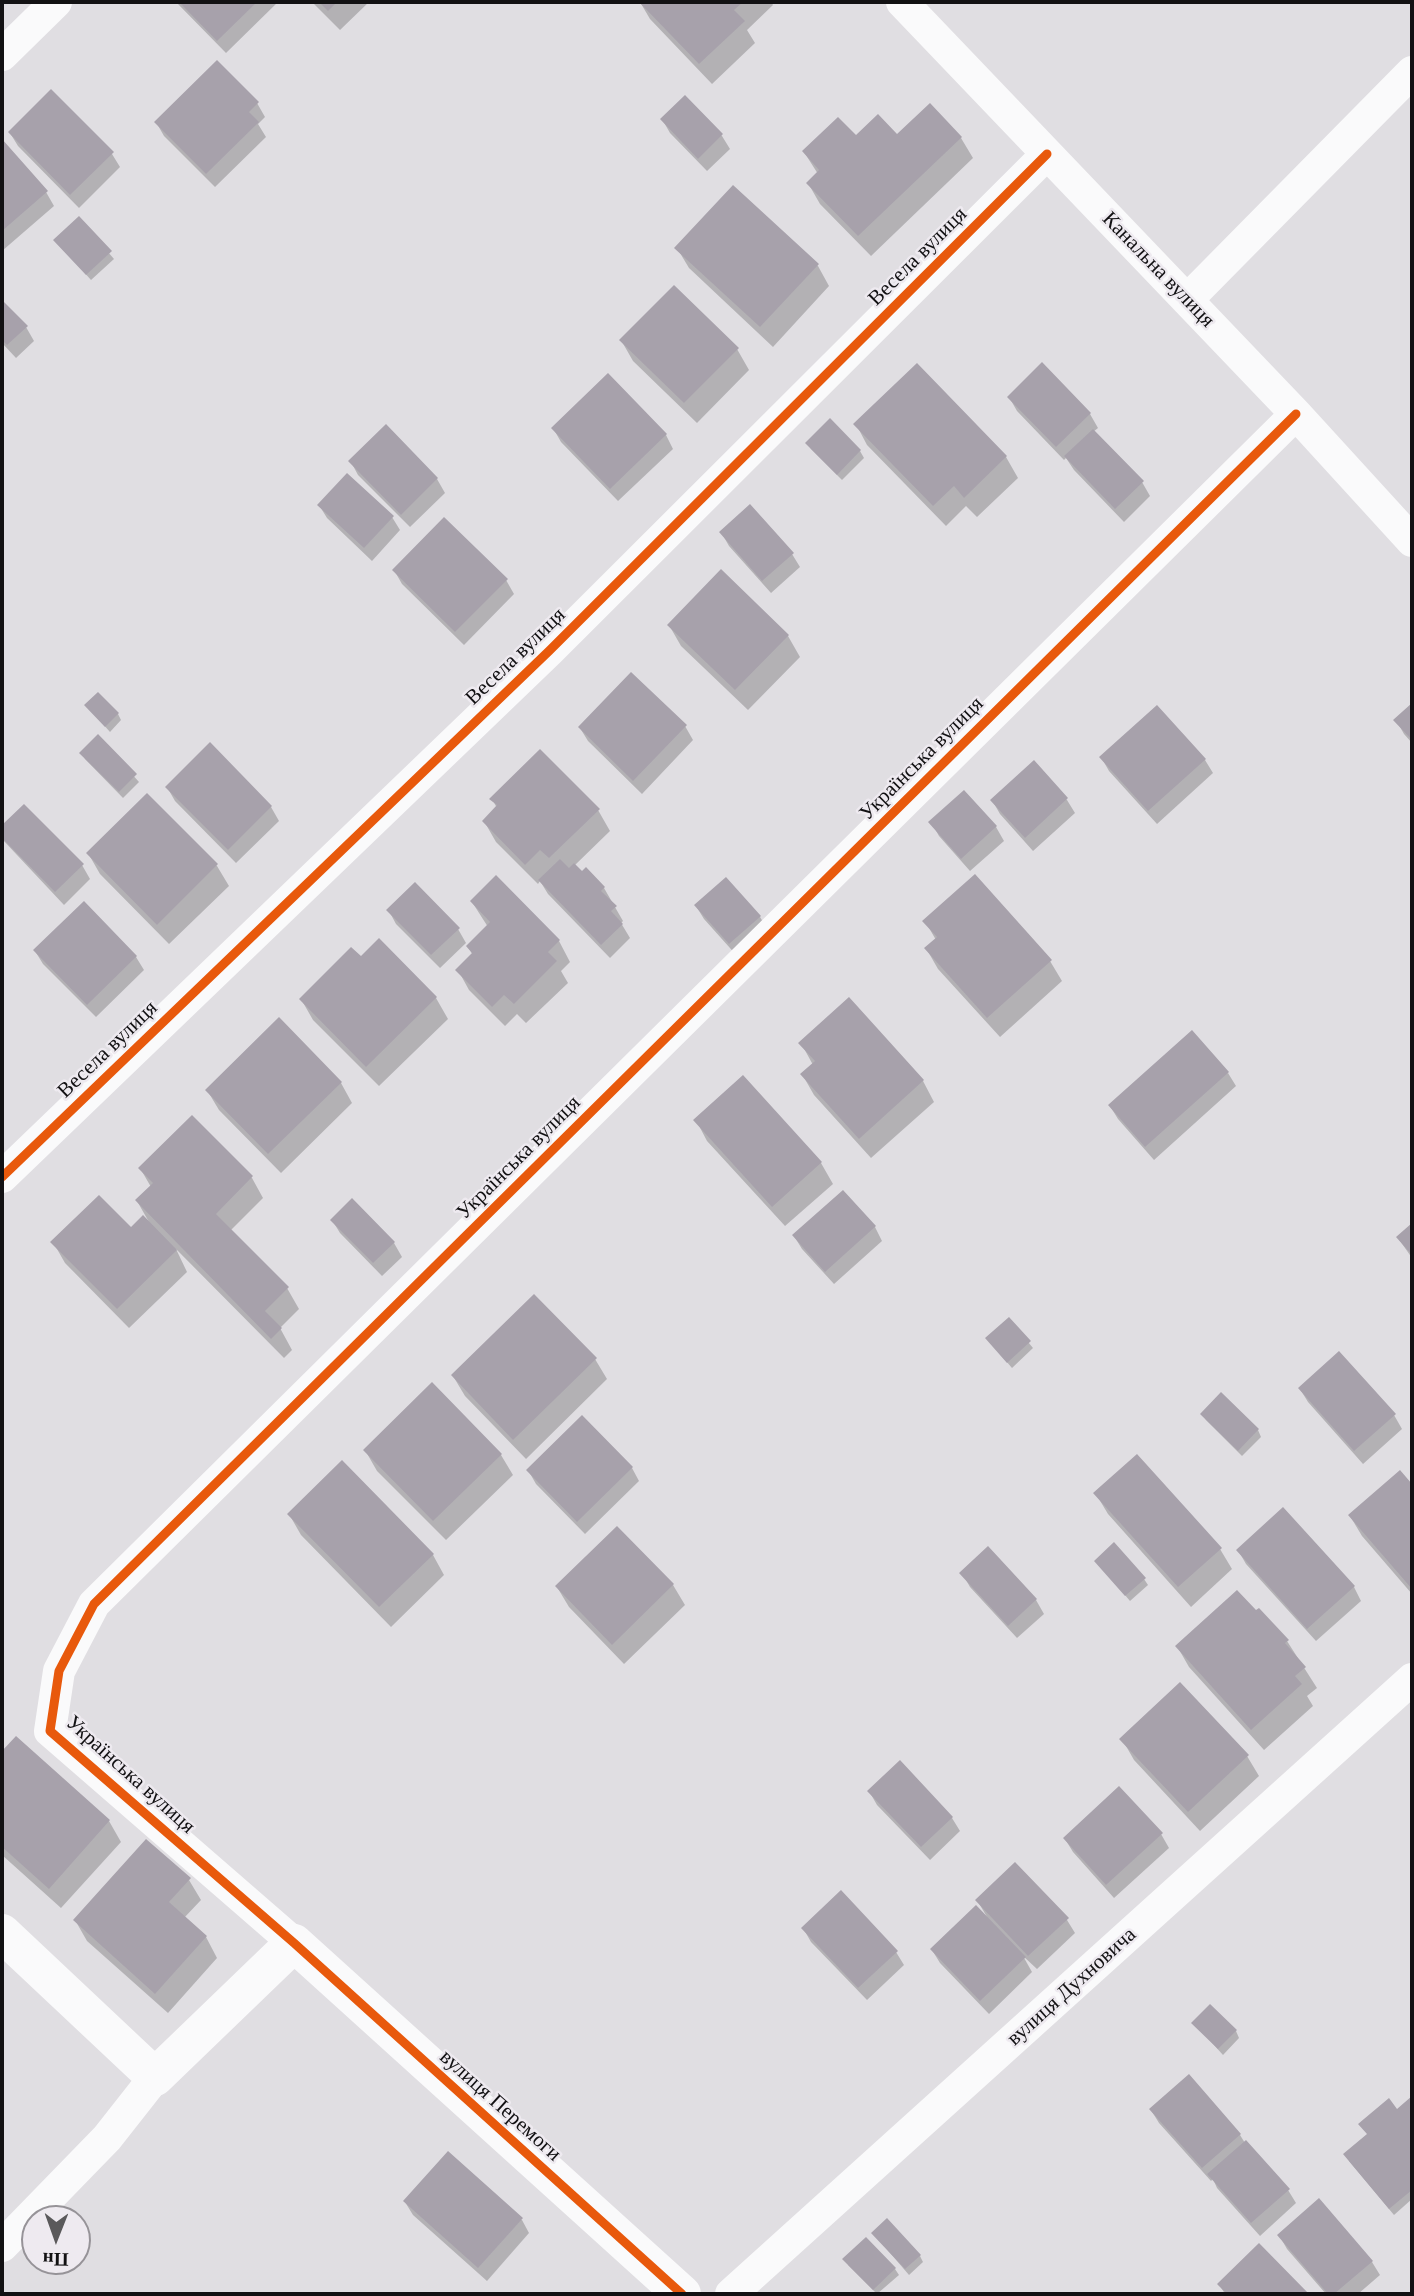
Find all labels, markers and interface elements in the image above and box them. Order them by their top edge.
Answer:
street label: Весела вулиця [863,202,973,312]
street label: Канальна вулиця [1096,207,1220,333]
street label: Весела вулиця [461,603,571,711]
street label: Українська вулиця [855,692,989,826]
street label: Весела вулиця [53,996,163,1104]
street label: Українська вулиця [452,1091,586,1225]
street label: Українська вулиця [60,1710,200,1840]
street label: вулиця Духновича [1002,1923,1142,2051]
street label: вулиця Перемоги [434,2045,566,2167]
north arrow [21,2205,91,2275]
text: Пн [43,2249,69,2270]

